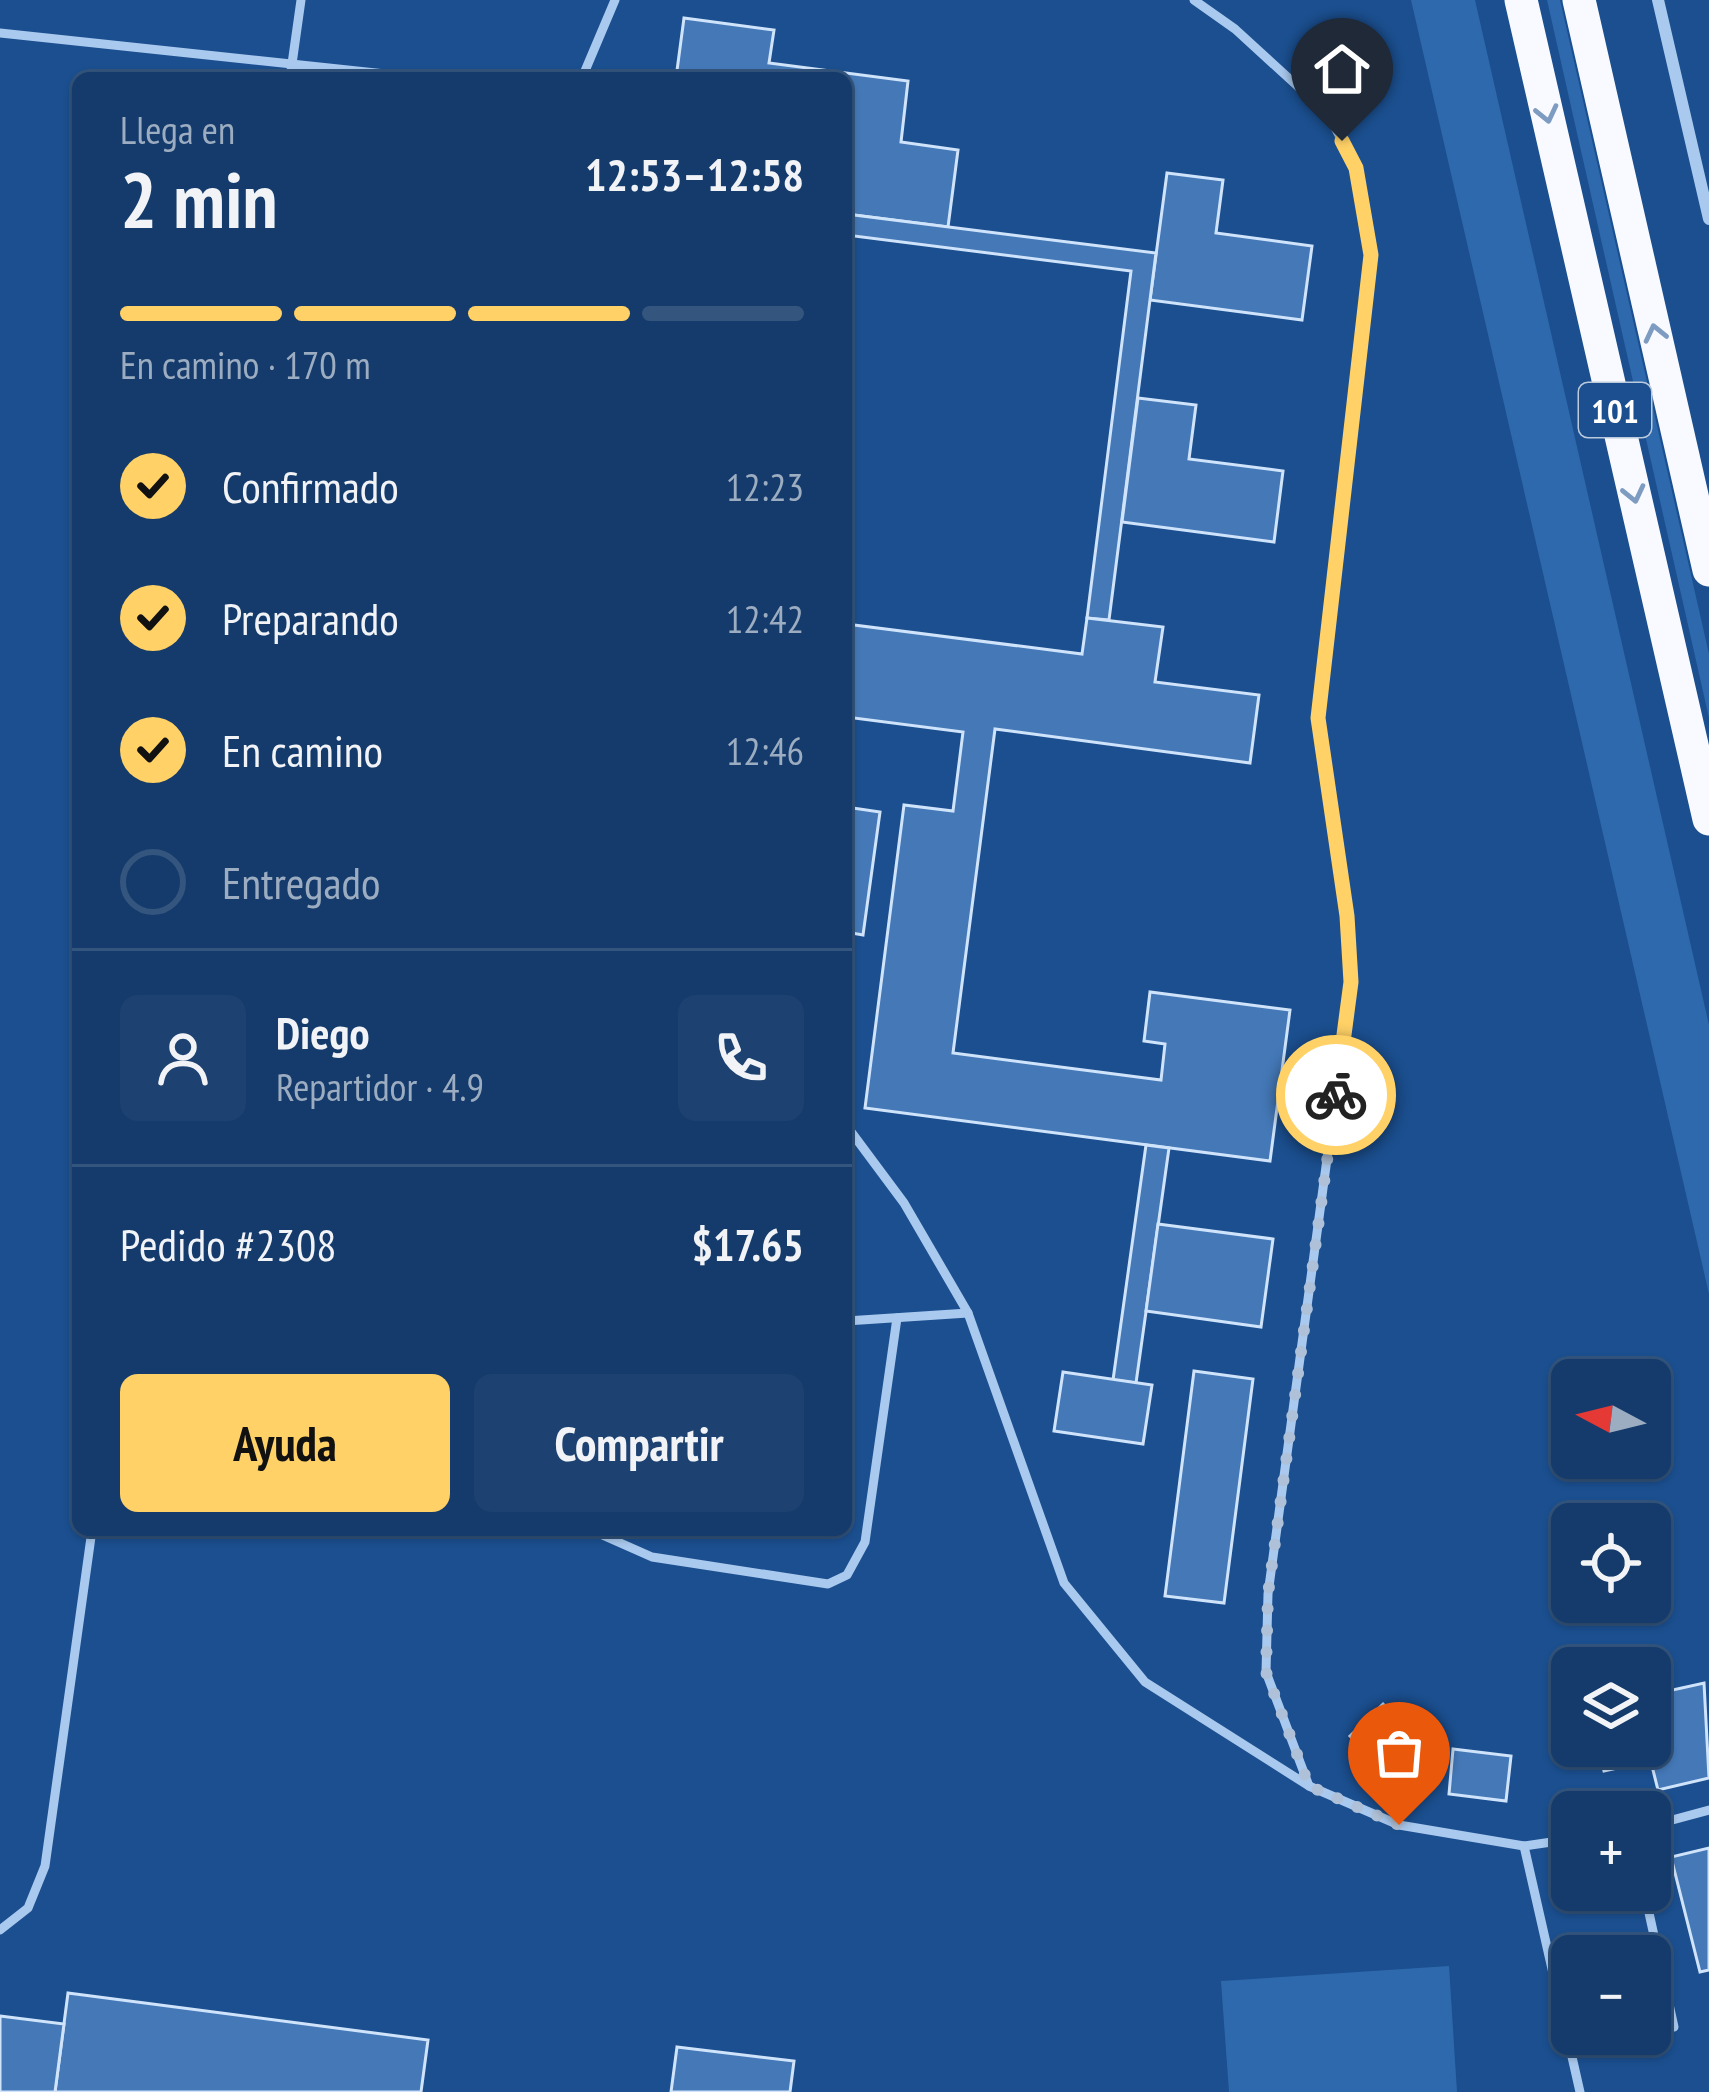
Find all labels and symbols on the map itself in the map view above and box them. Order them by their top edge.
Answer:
pin [1291,18,1393,141]
one-way arrow [1534,104,1559,124]
one-way arrow [1643,323,1668,343]
road number: 101 [1579,383,1651,437]
one-way arrow [1621,484,1646,504]
courier [1276,1035,1396,1155]
north arrow [1551,1359,1671,1479]
pin [1348,1702,1450,1825]

